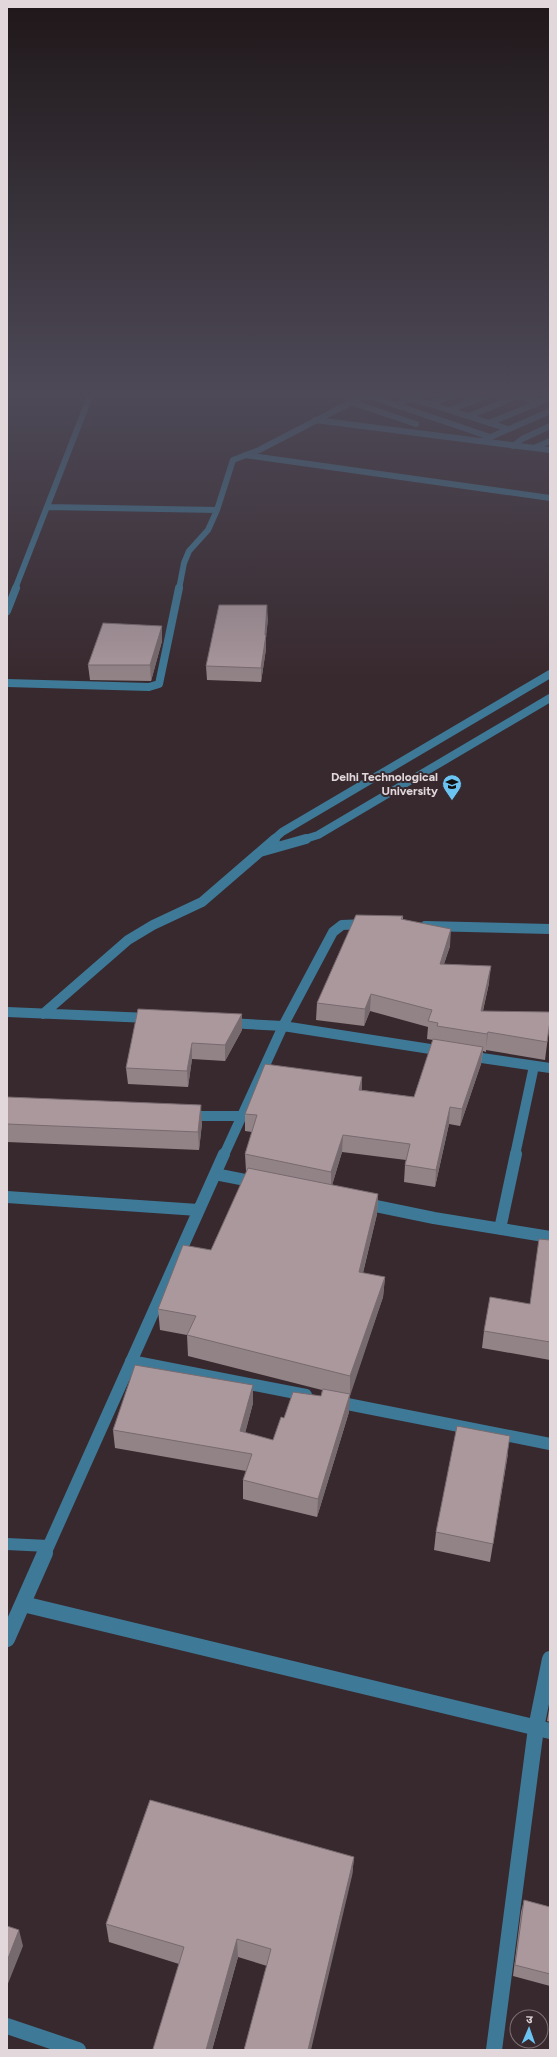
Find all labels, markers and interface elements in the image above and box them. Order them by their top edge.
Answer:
place label: Delhi Technological University [331,770,438,798]
school or university icon: Delhi Technological University [441,773,463,801]
north arrow [509,2009,549,2049]
text: उ [526,2013,533,2026]

